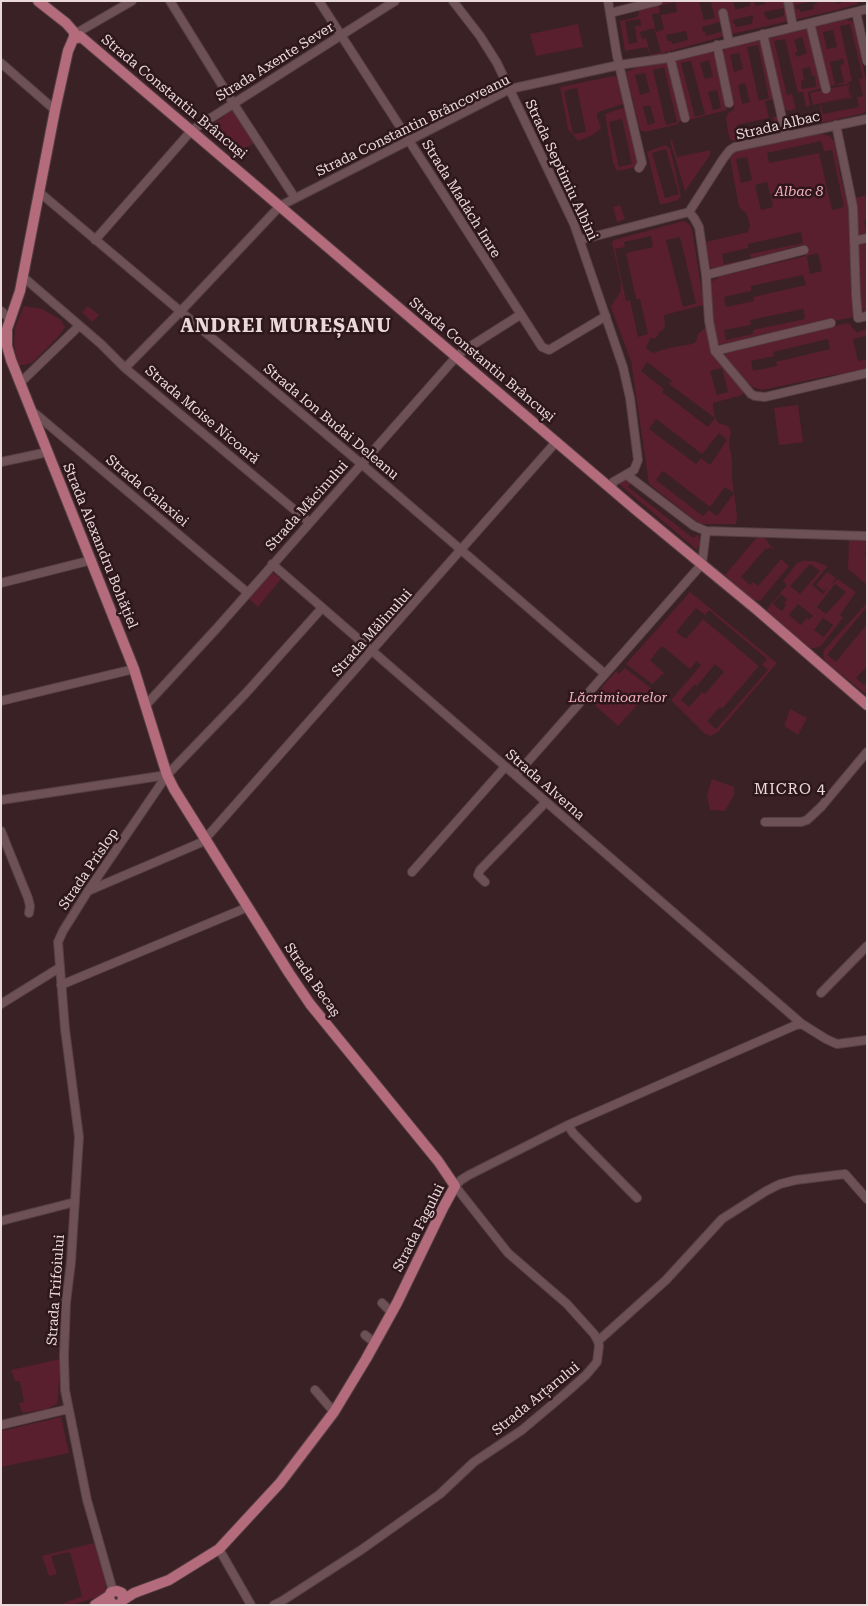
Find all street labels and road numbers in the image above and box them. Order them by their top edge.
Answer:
street label: Strada Axente Sever [213,19,337,105]
street label: Strada Constantin Brâncuși [98,31,250,163]
street label: Strada Constantin Brâncoveanu [313,72,513,180]
street label: Strada Septimiu Albini [521,97,601,243]
street label: Strada Albac [734,108,822,144]
street label: Strada Madách Imre [418,137,504,261]
street label: Strada Constantin Brâncuși [406,294,558,426]
street label: Strada Ion Budai Deleanu [260,360,402,484]
street label: Strada Moise Nicoară [141,362,263,468]
street label: Strada Galaxiei [102,452,192,530]
street label: Strada Măcinului [262,458,352,554]
street label: Strada Alexandru Bohățiel [59,461,141,631]
street label: Strada Mălinului [328,586,416,680]
street label: Strada Alverna [502,746,588,824]
street label: Strada Prislop [55,825,123,913]
street label: Strada Becaș [280,940,344,1020]
street label: Strada Fagului [390,1181,448,1275]
street label: Strada Trifoiului [44,1234,68,1346]
street label: Strada Arțarului [489,1359,583,1439]

